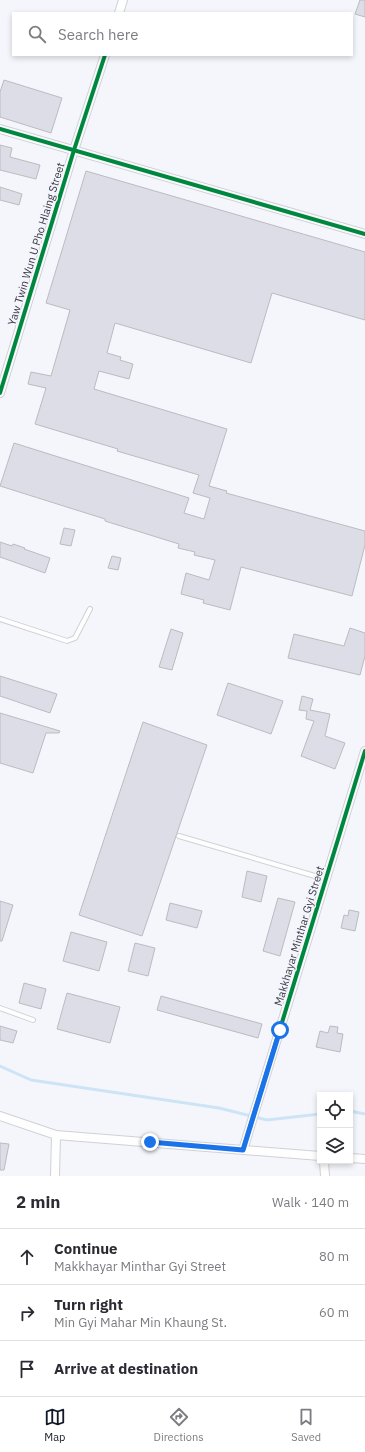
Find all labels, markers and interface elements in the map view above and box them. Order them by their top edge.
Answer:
search box [12,12,353,56]
icon: search [26,23,48,45]
text: Search here [58,25,138,44]
street label: Yaw Twin Wun U Pho Hlaing Street [5,161,68,327]
street label: Makkhayar Minthar Gyi Street [271,864,327,1008]
route start [271,1021,289,1039]
map controls [317,1092,353,1164]
button: locate [317,1092,353,1128]
button: layers [317,1128,353,1164]
route end [141,1133,159,1151]
text: 2 min [16,1191,60,1213]
text: Walk · 140 m [272,1194,349,1211]
text: Continue [54,1239,118,1258]
icon: ahead [16,1246,38,1268]
text: 80 m [319,1248,349,1265]
text: Makkhayar Minthar Gyi Street [54,1258,226,1275]
text: Turn right [54,1295,123,1314]
icon: right [16,1302,38,1324]
text: 60 m [319,1304,349,1321]
text: Min Gyi Mahar Min Khaung St. [54,1314,227,1331]
icon: arrive [16,1358,38,1380]
text: Arrive at destination [54,1359,198,1378]
tab: Map [44,1406,66,1444]
tab: Directions [154,1406,204,1444]
tab: Saved [291,1406,321,1444]

